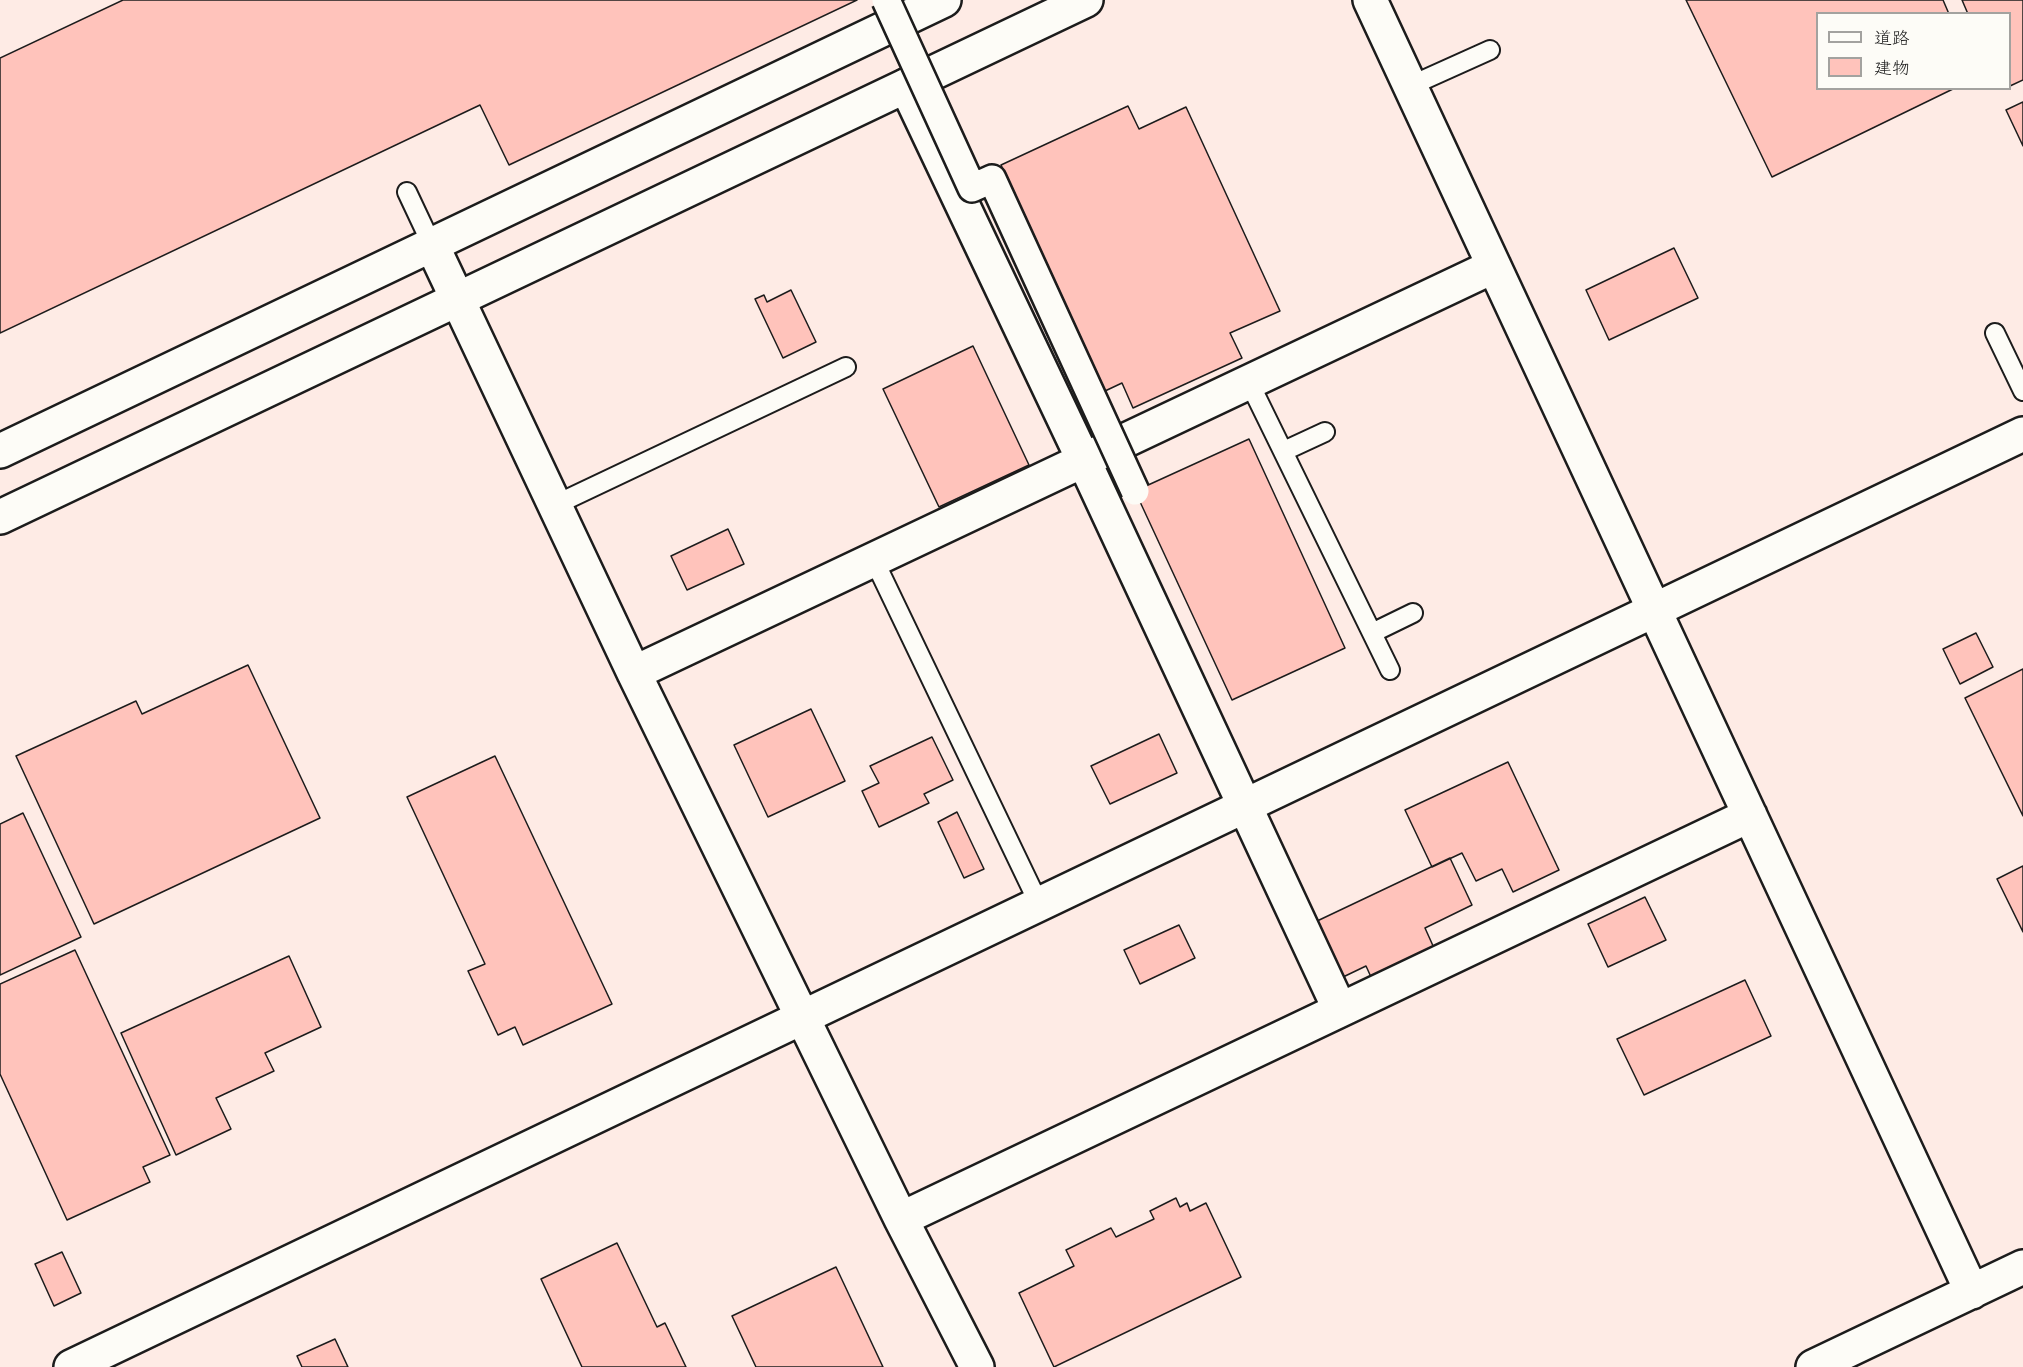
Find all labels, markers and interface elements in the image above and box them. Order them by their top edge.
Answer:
legend [1816,12,2011,90]
text: 道路 [1874,26,1910,51]
text: 建物 [1874,56,1910,81]

